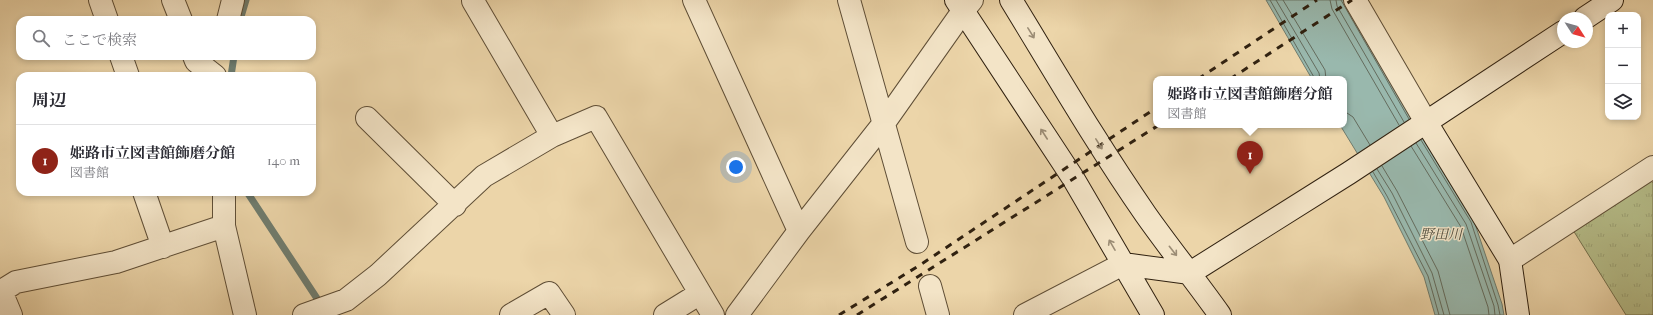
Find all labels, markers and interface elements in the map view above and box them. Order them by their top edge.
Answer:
north arrow [1557,12,1593,48]
map controls [1605,12,1641,120]
button: + [1605,12,1641,48]
search box [16,16,316,60]
icon: search [30,27,52,49]
one-way arrow [1027,27,1035,38]
text: ここで検索 [62,31,137,49]
button: − [1605,48,1641,84]
popup [1153,76,1347,128]
button: layers [1605,84,1641,120]
text: 姫路市立図書館飾磨分館 [1167,85,1333,103]
text: 周辺 [32,90,66,110]
text: 図書館 [1167,106,1207,121]
one-way arrow [1040,129,1048,140]
one-way arrow [1096,138,1104,150]
pin: 1 [1237,141,1263,174]
text: 姫路市立図書館飾磨分館 [70,144,235,162]
text: 1 [43,153,47,168]
text: 140 m [267,153,300,168]
your location [726,157,746,177]
text: 図書館 [70,165,109,180]
water label: 野田川 [1420,226,1464,243]
one-way arrow [1108,239,1116,251]
one-way arrow [1169,245,1178,256]

